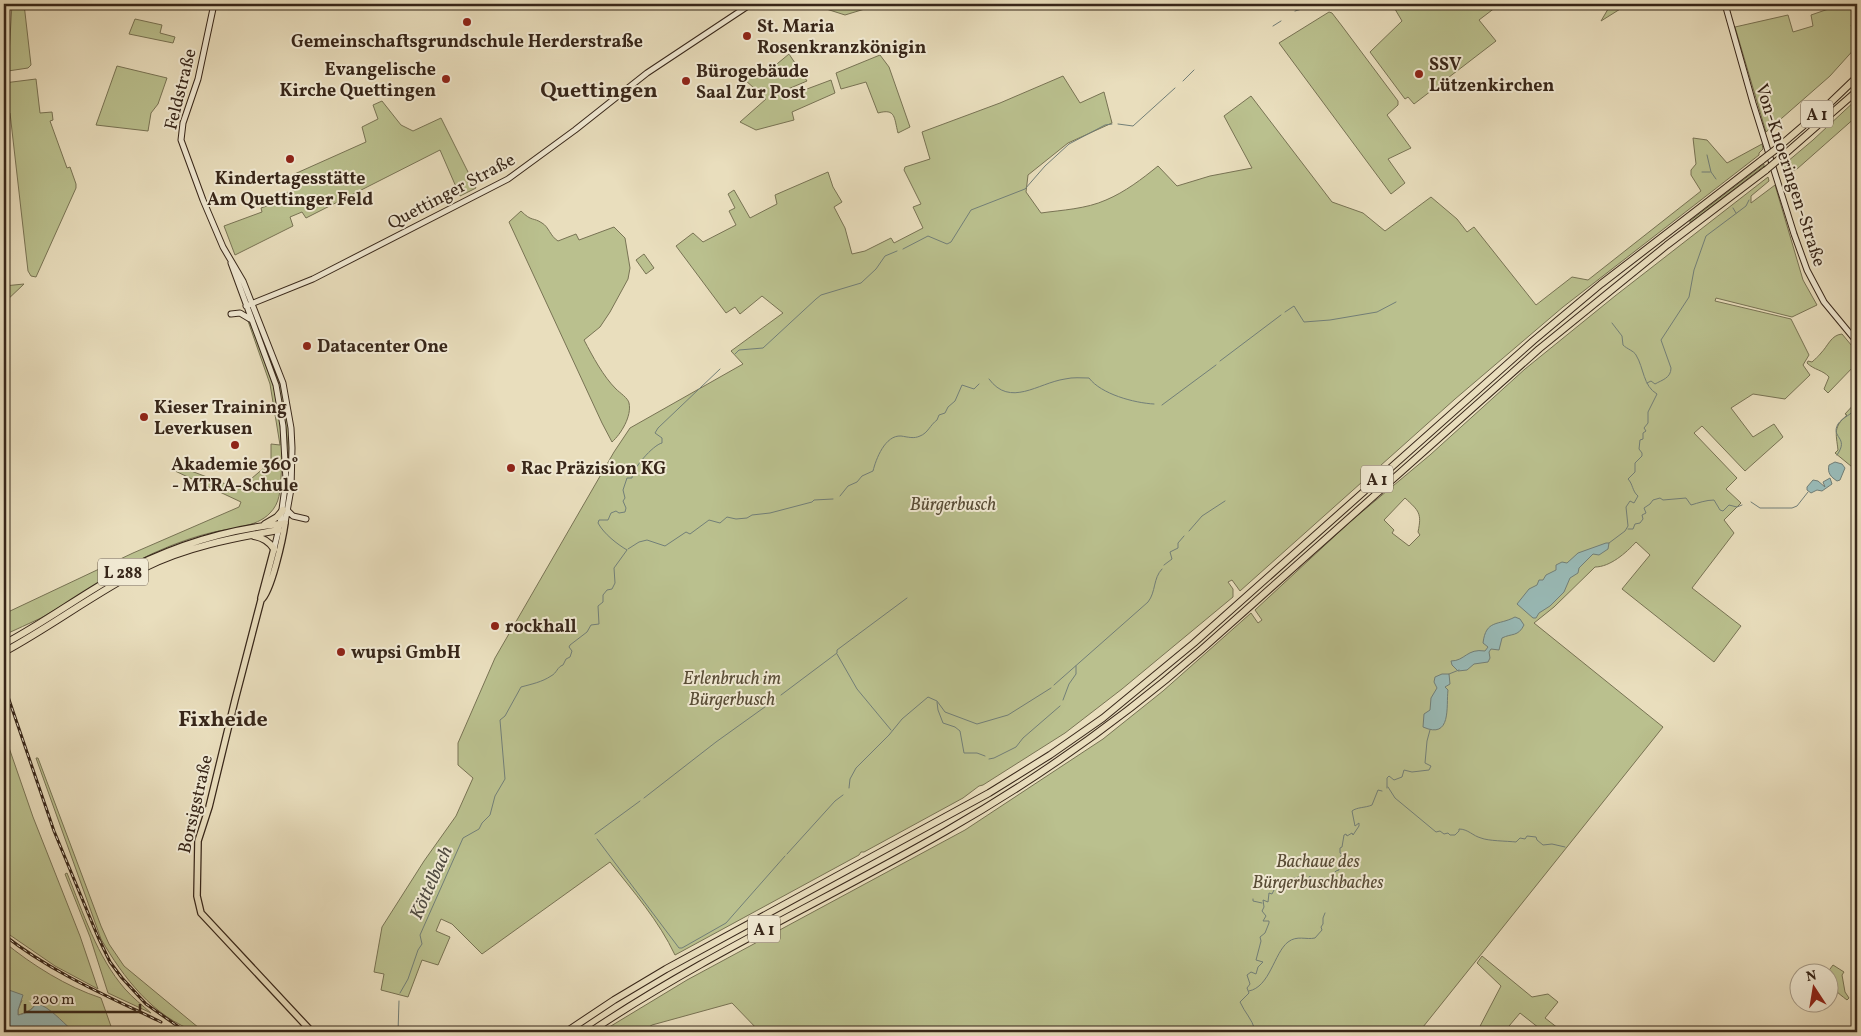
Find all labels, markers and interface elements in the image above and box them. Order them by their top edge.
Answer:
place label: St. Maria Rosenkranzkönigin [757,15,927,61]
marker: Gemeinschaftsgrundschule Herderstraße [461,16,473,28]
place label: Gemeinschaftsgrundschule Herderstraße [291,30,643,55]
marker: St. Maria Rosenkranzkönigin [741,30,753,42]
street label: Feldstraße [159,46,204,133]
place label: SSV Lützenkirchen [1429,53,1554,99]
place label: Evangelische Kirche Quettingen [279,58,436,104]
place label: Bürogebäude Saal Zur Post [696,60,809,106]
marker: SSV Lützenkirchen [1413,68,1425,80]
marker: Evangelische Kirche Quettingen [440,73,452,85]
marker: Bürogebäude Saal Zur Post [680,75,692,87]
district label: Quettingen [540,76,658,107]
street label: Von-Knoeringen-Straße [1748,81,1831,270]
road number: A 1 [1801,100,1833,128]
street label: Quettinger Straße [383,148,520,237]
marker: Kindertagesstätte Am Quettinger Feld [284,153,296,165]
place label: Kindertagesstätte Am Quettinger Feld [207,167,373,213]
place label: Datacenter One [317,335,448,360]
marker: Datacenter One [301,340,313,352]
place label: Kieser Training Leverkusen [154,396,287,442]
marker: Kieser Training Leverkusen [138,411,150,423]
marker: Akademie 360° - MTRA-Schule [229,439,241,451]
place label: Akademie 360° - MTRA-Schule [171,453,299,499]
place label: Rac Präzision KG [521,457,666,482]
marker: Rac Präzision KG [505,462,517,474]
road number: A 1 [1361,466,1393,492]
park label: Bürgerbusch [910,493,996,518]
road number: L 288 [98,558,148,586]
place label: rockhall [505,615,577,640]
marker: rockhall [489,620,501,632]
place label: wupsi GmbH [351,641,461,666]
marker: wupsi GmbH [335,646,347,658]
park label: Erlenbruch im Bürgerbusch [683,667,781,713]
district label: Fixheide [178,705,268,736]
street label: Borsigstraße [173,753,220,856]
water label: Köttelbach [404,842,460,924]
park label: Bachaue des Bürgerbuschbaches [1252,850,1384,896]
road number: A 1 [748,916,780,942]
north arrow [1788,964,1838,1014]
text: N [1805,966,1819,987]
scale bar [25,981,140,1013]
text: 200 m [32,990,75,1011]

